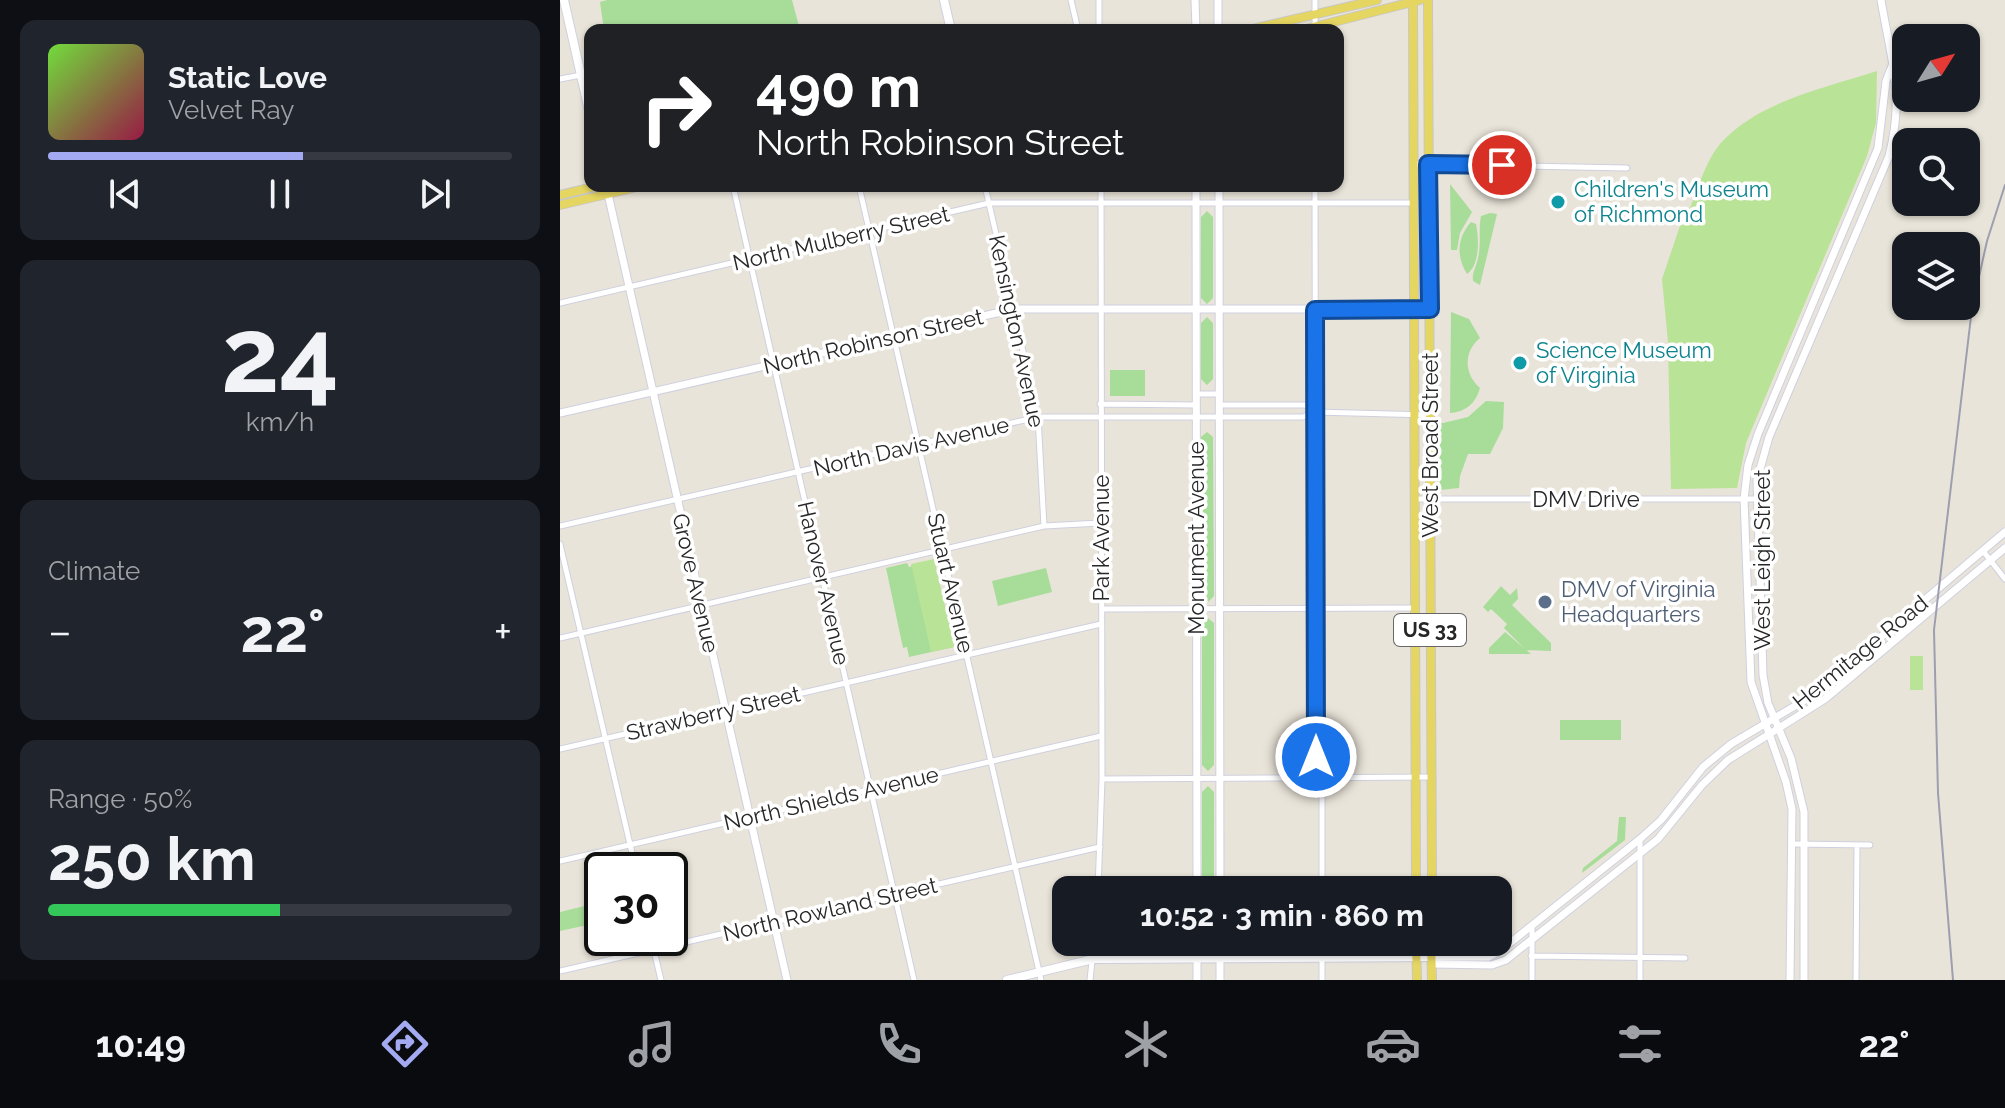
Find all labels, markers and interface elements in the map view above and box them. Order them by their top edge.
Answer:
north arrow [1892,24,1980,112]
map controls [1892,24,1980,320]
text: 490 m [756,54,921,120]
icon: right [624,56,728,160]
text: Static Love [168,60,327,95]
text: Velvet Ray [168,95,294,125]
text: North Robinson Street [756,121,1124,163]
button: search [1892,128,1980,216]
pin [1468,131,1536,199]
icon: arrive [1480,143,1524,187]
icon: previous [103,172,147,216]
icon: pause [258,172,302,216]
icon: next [413,172,457,216]
place label: Children's Museum of Richmond [1574,176,1769,227]
marker: Children's Museum of Richmond [1549,193,1567,211]
street label: North Mulberry Street [730,200,953,276]
street label: Kensington Avenue [984,232,1050,430]
button: layers [1892,232,1980,320]
text: 24 [221,294,339,416]
street label: North Robinson Street [761,303,986,379]
place label: Science Museum of Virginia [1536,337,1712,388]
street label: West Broad Street [1417,352,1443,538]
marker: Science Museum of Virginia [1511,354,1529,372]
text: km/h [246,407,314,437]
street label: North Davis Avenue [811,411,1011,481]
street label: Monument Avenue [1183,441,1209,635]
street label: West Leigh Street [1749,469,1775,651]
street label: Park Avenue [1088,474,1114,602]
street label: DMV Drive [1532,486,1640,512]
street label: Hanover Avenue [793,499,855,667]
street label: Stuart Avenue [922,510,980,656]
street label: Grove Avenue [667,511,725,655]
text: Climate [48,556,140,586]
place label: DMV of Virginia Headquarters [1561,576,1716,627]
street label: Hermitage Road [1787,590,1933,714]
marker: DMV of Virginia Headquarters [1536,593,1554,611]
text: 22° [241,596,325,666]
text: − [48,606,72,657]
text: + [494,606,512,657]
road number: US 33 [1394,614,1466,646]
street label: Strawberry Street [624,680,803,746]
position arrow [1274,715,1358,799]
street label: North Shields Avenue [721,761,941,835]
text: Range · 50% [48,784,192,814]
text: 250 km [48,824,256,894]
speed limit sign: 30 [584,852,688,956]
street label: North Rowland Street [720,872,940,946]
text: 10:52 · 3 min · 860 m [1140,898,1424,933]
icon: directions [377,1016,433,1072]
icon: music [624,1016,680,1072]
icon: phone [871,1016,927,1072]
icon: climate [1118,1016,1174,1072]
icon: car [1365,1016,1421,1072]
icon: filters [1612,1016,1668,1072]
text: 10:49 [95,1023,186,1065]
text: 22° [1859,1023,1909,1065]

